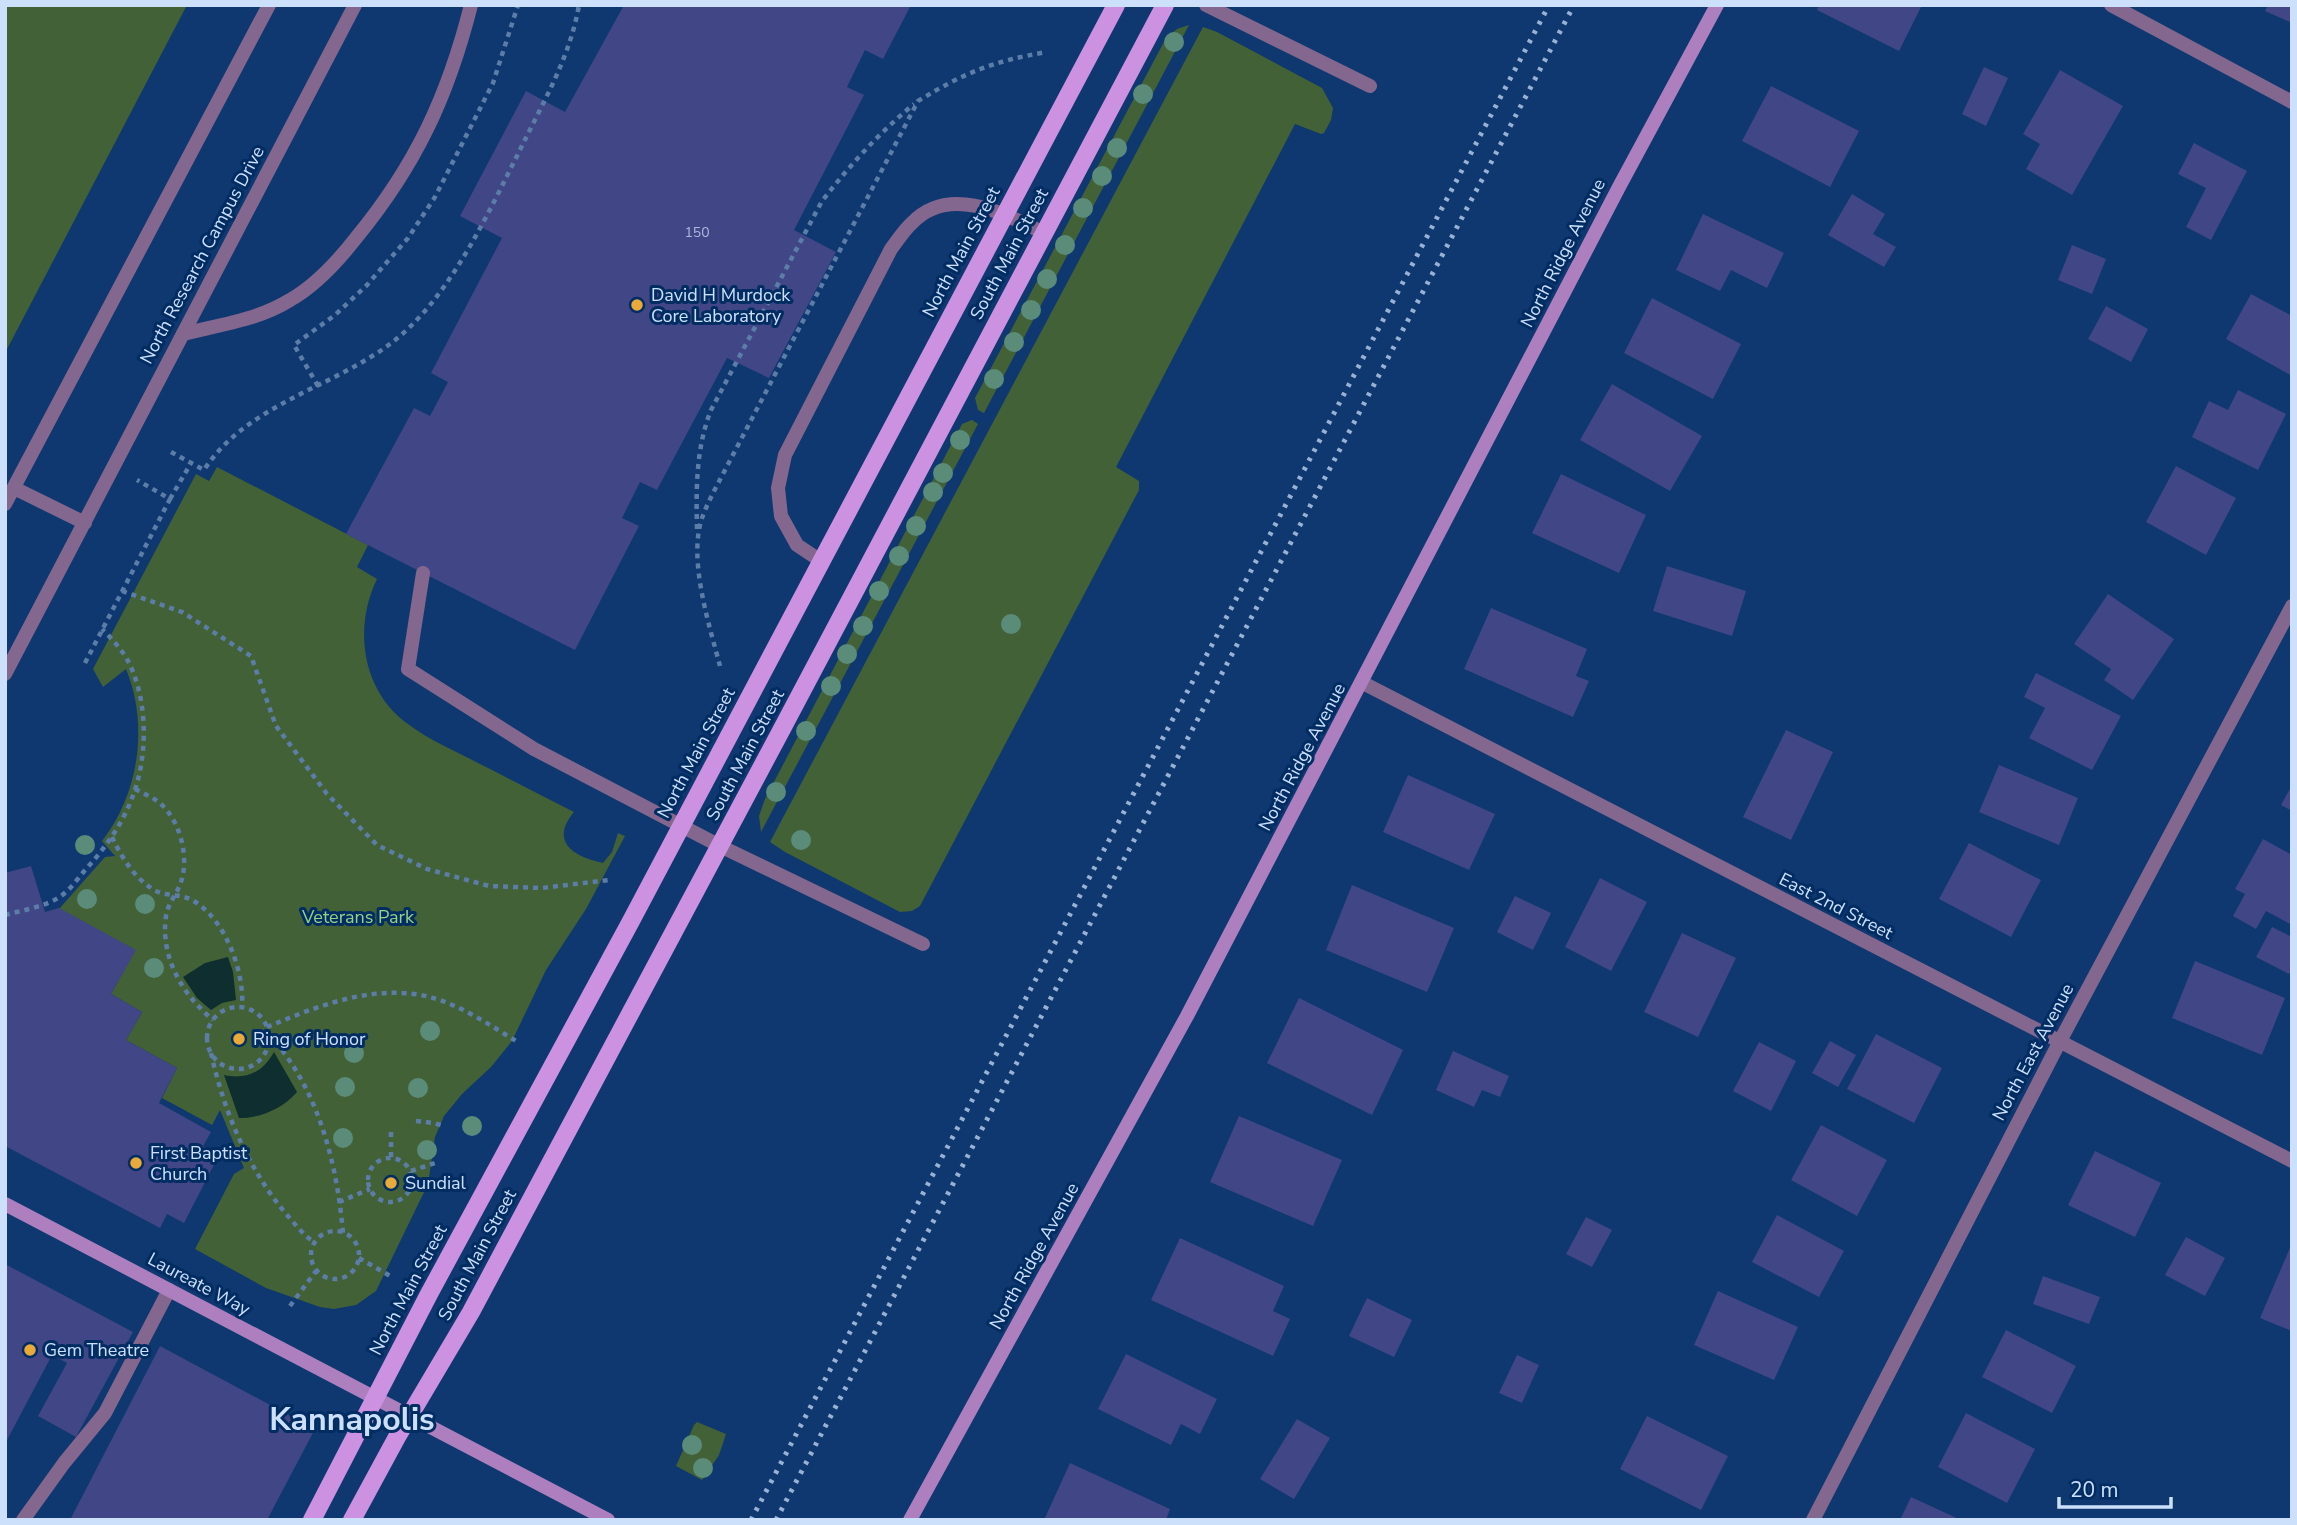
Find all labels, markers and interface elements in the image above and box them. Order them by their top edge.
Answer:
street label: North Research Campus Drive [134,142,270,368]
street label: North Ridge Avenue [1515,174,1611,332]
street label: North Main Street [916,182,1006,321]
street label: South Main Street [964,184,1054,324]
house number: 150 [684,223,710,242]
place label: David H Murdock Core Laboratory [651,283,791,328]
marker: David H Murdock Core Laboratory [629,297,645,313]
street label: North Ridge Avenue [1253,679,1351,835]
street label: North Main Street [651,683,741,822]
street label: South Main Street [700,685,790,825]
street label: East 2nd Street [1775,867,1898,945]
park label: Veterans Park [301,905,415,929]
street label: North East Avenue [1987,979,2079,1125]
place label: Ring of Honor [253,1027,366,1051]
marker: Ring of Honor [231,1031,247,1047]
place label: First Baptist Church [150,1141,248,1186]
marker: First Baptist Church [128,1155,144,1171]
place label: Sundial [405,1171,467,1195]
marker: Sundial [383,1175,399,1191]
street label: North Ridge Avenue [984,1178,1084,1334]
street label: South Main Street [432,1185,522,1325]
street label: North Main Street [363,1220,453,1359]
street label: Laureate Way [144,1247,255,1321]
place label: Gem Theatre [44,1338,149,1362]
marker: Gem Theatre [22,1342,38,1358]
district label: Kannapolis [269,1398,435,1441]
scale bar [2059,1466,2171,1510]
text: 20 m [2070,1476,2119,1504]

